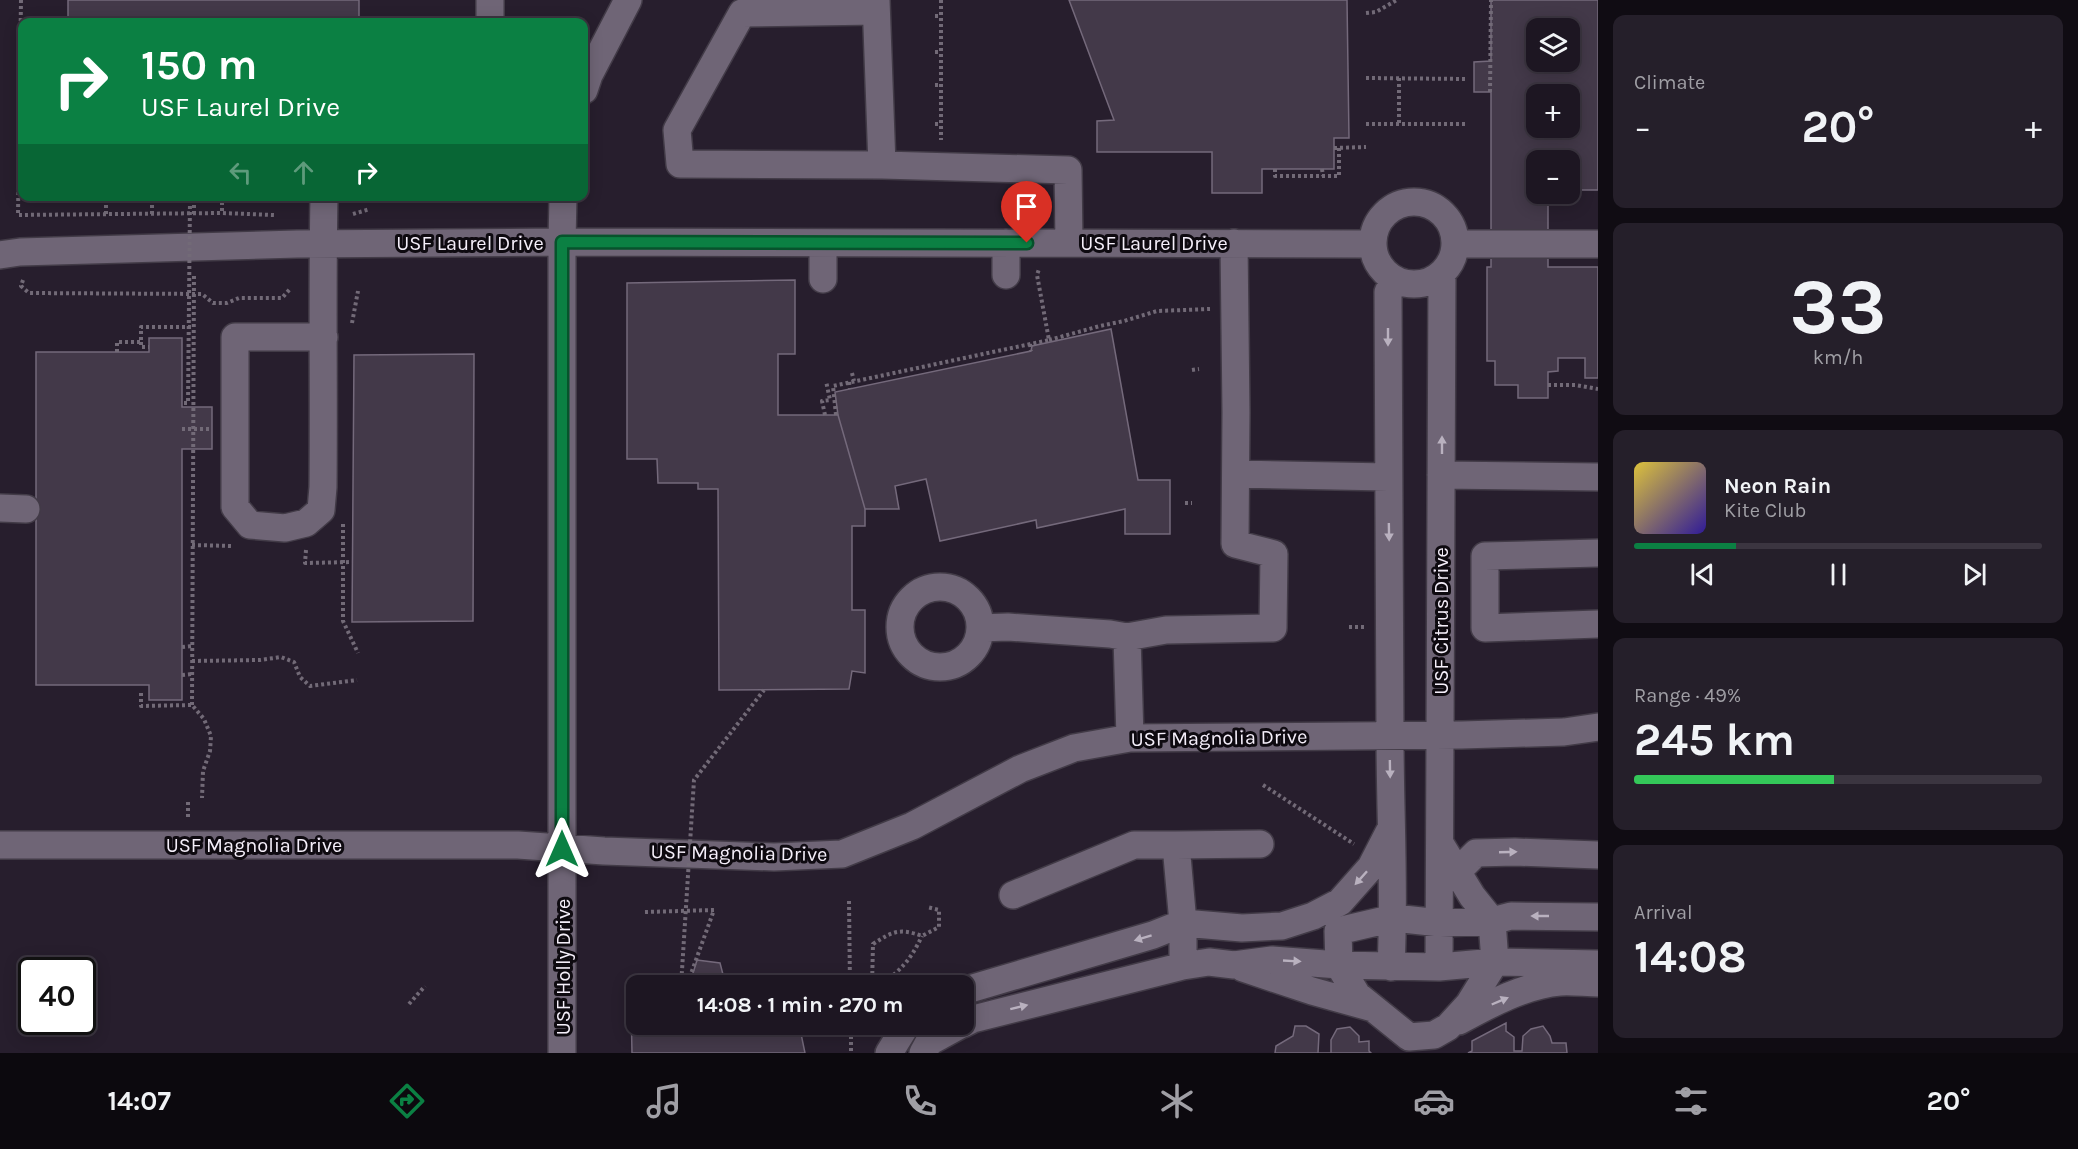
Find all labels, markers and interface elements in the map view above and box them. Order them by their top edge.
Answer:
map controls [1526,18,1580,204]
button: layers [1526,18,1580,72]
text: 150 m [141,40,257,90]
icon: right [42,42,120,120]
text: Climate [1634,71,1705,94]
button: + [1526,84,1580,138]
text: USF Laurel Drive [141,91,340,123]
text: 20° [1801,101,1875,153]
text: − [1634,108,1651,146]
text: + [2025,108,2042,146]
button: − [1526,150,1580,204]
icon: left [224,156,257,189]
icon: ahead [287,156,320,189]
icon: right [350,156,383,189]
pin [1001,181,1052,243]
icon: arrive [1010,190,1043,223]
street label: USF Laurel Drive [396,232,544,255]
street label: USF Laurel Drive [1080,232,1228,255]
text: 33 [1789,261,1887,353]
one-way arrow [1383,327,1393,346]
text: km/h [1813,346,1863,369]
one-way arrow [1437,436,1447,455]
text: Neon Rain [1724,473,1831,499]
text: Kite Club [1724,499,1806,522]
one-way arrow [1384,522,1393,541]
street label: USF Citrus Drive [1430,547,1453,695]
icon: previous [1686,558,1719,591]
icon: pause [1822,558,1855,591]
icon: next [1958,558,1991,591]
text: Range · 49% [1634,684,1741,707]
text: 245 km [1634,714,1795,766]
street label: USF Magnolia Drive [1130,725,1308,751]
one-way arrow [1386,759,1395,778]
position arrow [530,817,594,881]
street label: USF Magnolia Drive [166,834,342,857]
street label: USF Magnolia Drive [650,840,828,866]
one-way arrow [1498,847,1517,857]
one-way arrow [1355,870,1368,885]
street label: USF Holly Drive [552,899,575,1035]
text: Arrival [1634,901,1693,924]
one-way arrow [1530,911,1549,921]
text: 14:08 [1634,931,1747,983]
one-way arrow [1134,934,1152,943]
speed limit sign: 40 [18,957,96,1035]
one-way arrow [1282,957,1301,966]
text: 14:08 · 1 min · 270 m [697,992,903,1018]
one-way arrow [1491,996,1509,1005]
one-way arrow [1010,1002,1028,1012]
icon: directions [386,1080,428,1122]
icon: music [643,1080,685,1122]
icon: phone [899,1080,941,1122]
icon: climate [1156,1080,1198,1122]
icon: car [1413,1080,1455,1122]
icon: filters [1670,1080,1712,1122]
text: 14:07 [107,1085,171,1117]
text: 20° [1927,1085,1970,1117]

